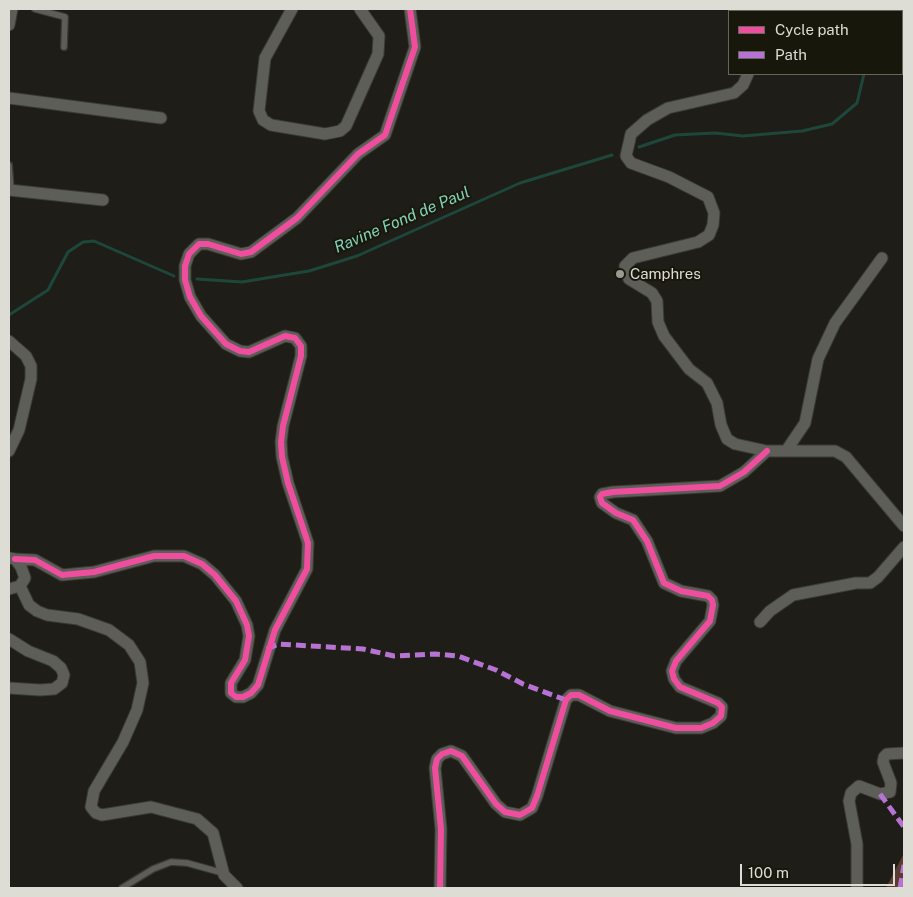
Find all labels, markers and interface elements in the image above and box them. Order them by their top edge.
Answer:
legend [728,10,903,75]
text: Cycle path [775,21,849,38]
text: Path [775,46,807,63]
water label: Ravine Fond de Paul [331,183,473,257]
place label: Camphres [630,265,701,283]
marker: Camphres [614,268,626,280]
scale bar [743,854,898,886]
text: 100 m [748,864,789,881]

